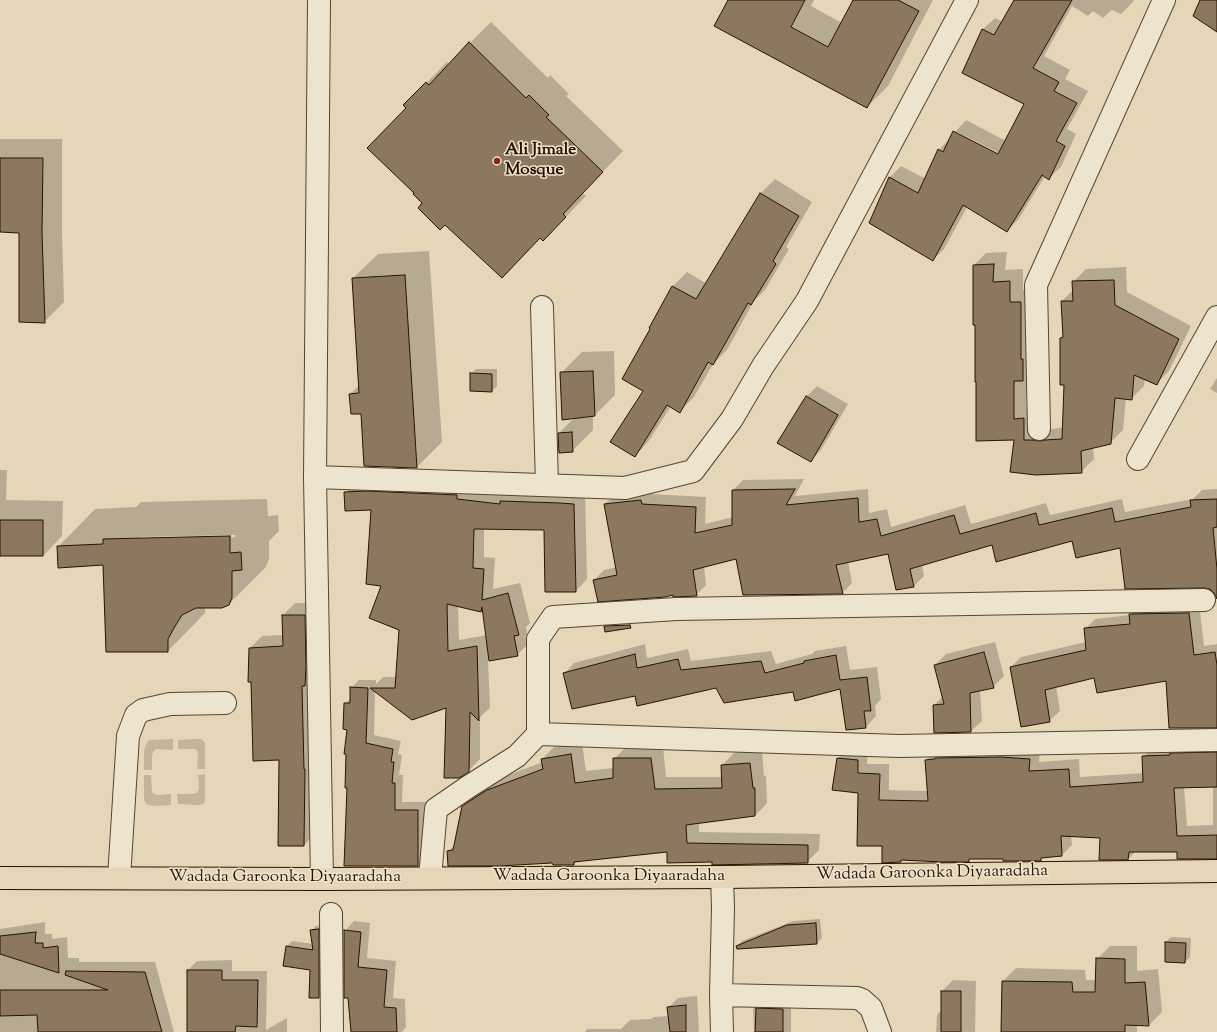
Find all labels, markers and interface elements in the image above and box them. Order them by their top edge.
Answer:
place label: Ali Jimale Mosque [505,141,576,181]
marker: Ali Jimale Mosque [492,156,502,166]
street label: Wadada Garoonka Diyaaradaha [816,862,1048,886]
street label: Wadada Garoonka Diyaaradaha [493,867,725,887]
street label: Wadada Garoonka Diyaaradaha [169,868,401,888]

